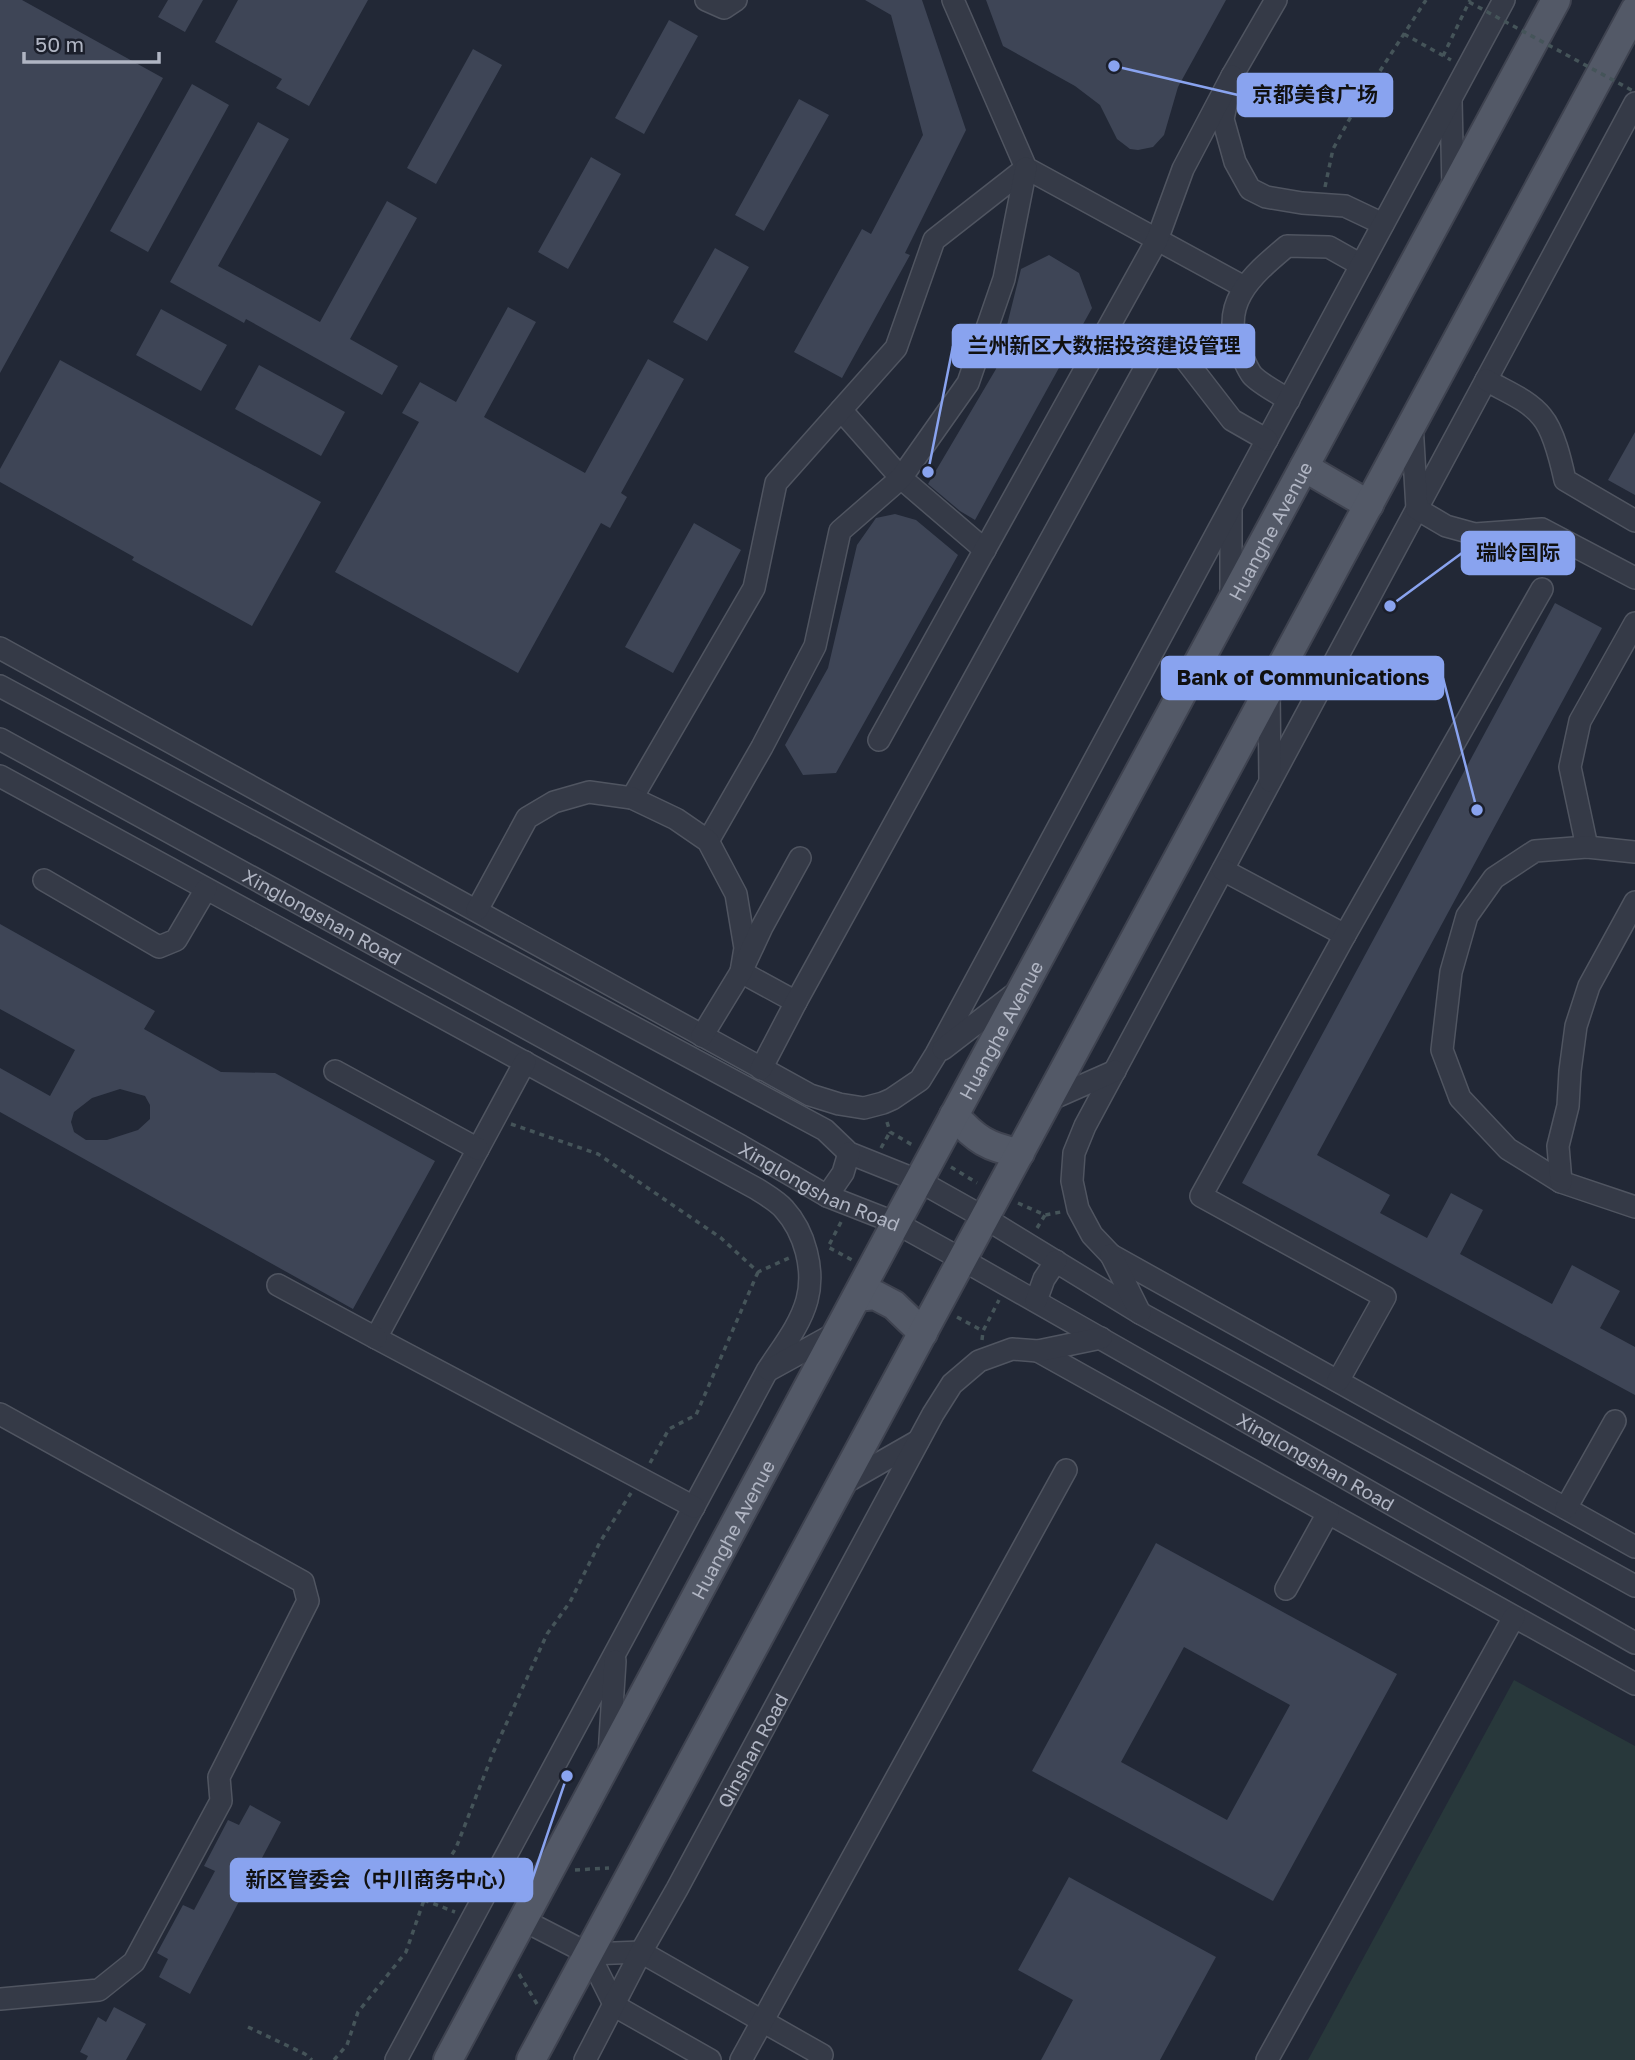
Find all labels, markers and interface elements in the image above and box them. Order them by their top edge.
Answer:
scale bar [24,21,159,65]
text: 50 m [35,31,84,57]
callout: 京都美食广场 [1238,74,1392,116]
text: 京都美食广场 [1252,81,1378,107]
callout: 兰州新区大数据投资建设管理 [953,325,1254,367]
text: 兰州新区大数据投资建设管理 [968,332,1241,358]
street label: Huanghe Avenue [1223,457,1316,604]
callout: 瑞岭国际 [1462,532,1574,574]
text: 瑞岭国际 [1476,539,1560,565]
callout: Bank of Communications [1162,657,1443,699]
text: Bank of Communications [1176,664,1430,690]
street label: Xinglongshan Road [239,863,406,969]
street label: Huanghe Avenue [953,956,1047,1103]
street label: Xinglongshan Road [735,1136,904,1235]
street label: Xinglongshan Road [1233,1407,1399,1515]
street label: Huanghe Avenue [685,1456,779,1603]
street label: Qinshan Road [712,1689,792,1811]
callout: 新区管委会（中川商务中心） [231,1859,532,1901]
text: 新区管委会（中川商务中心） [246,1866,519,1892]

